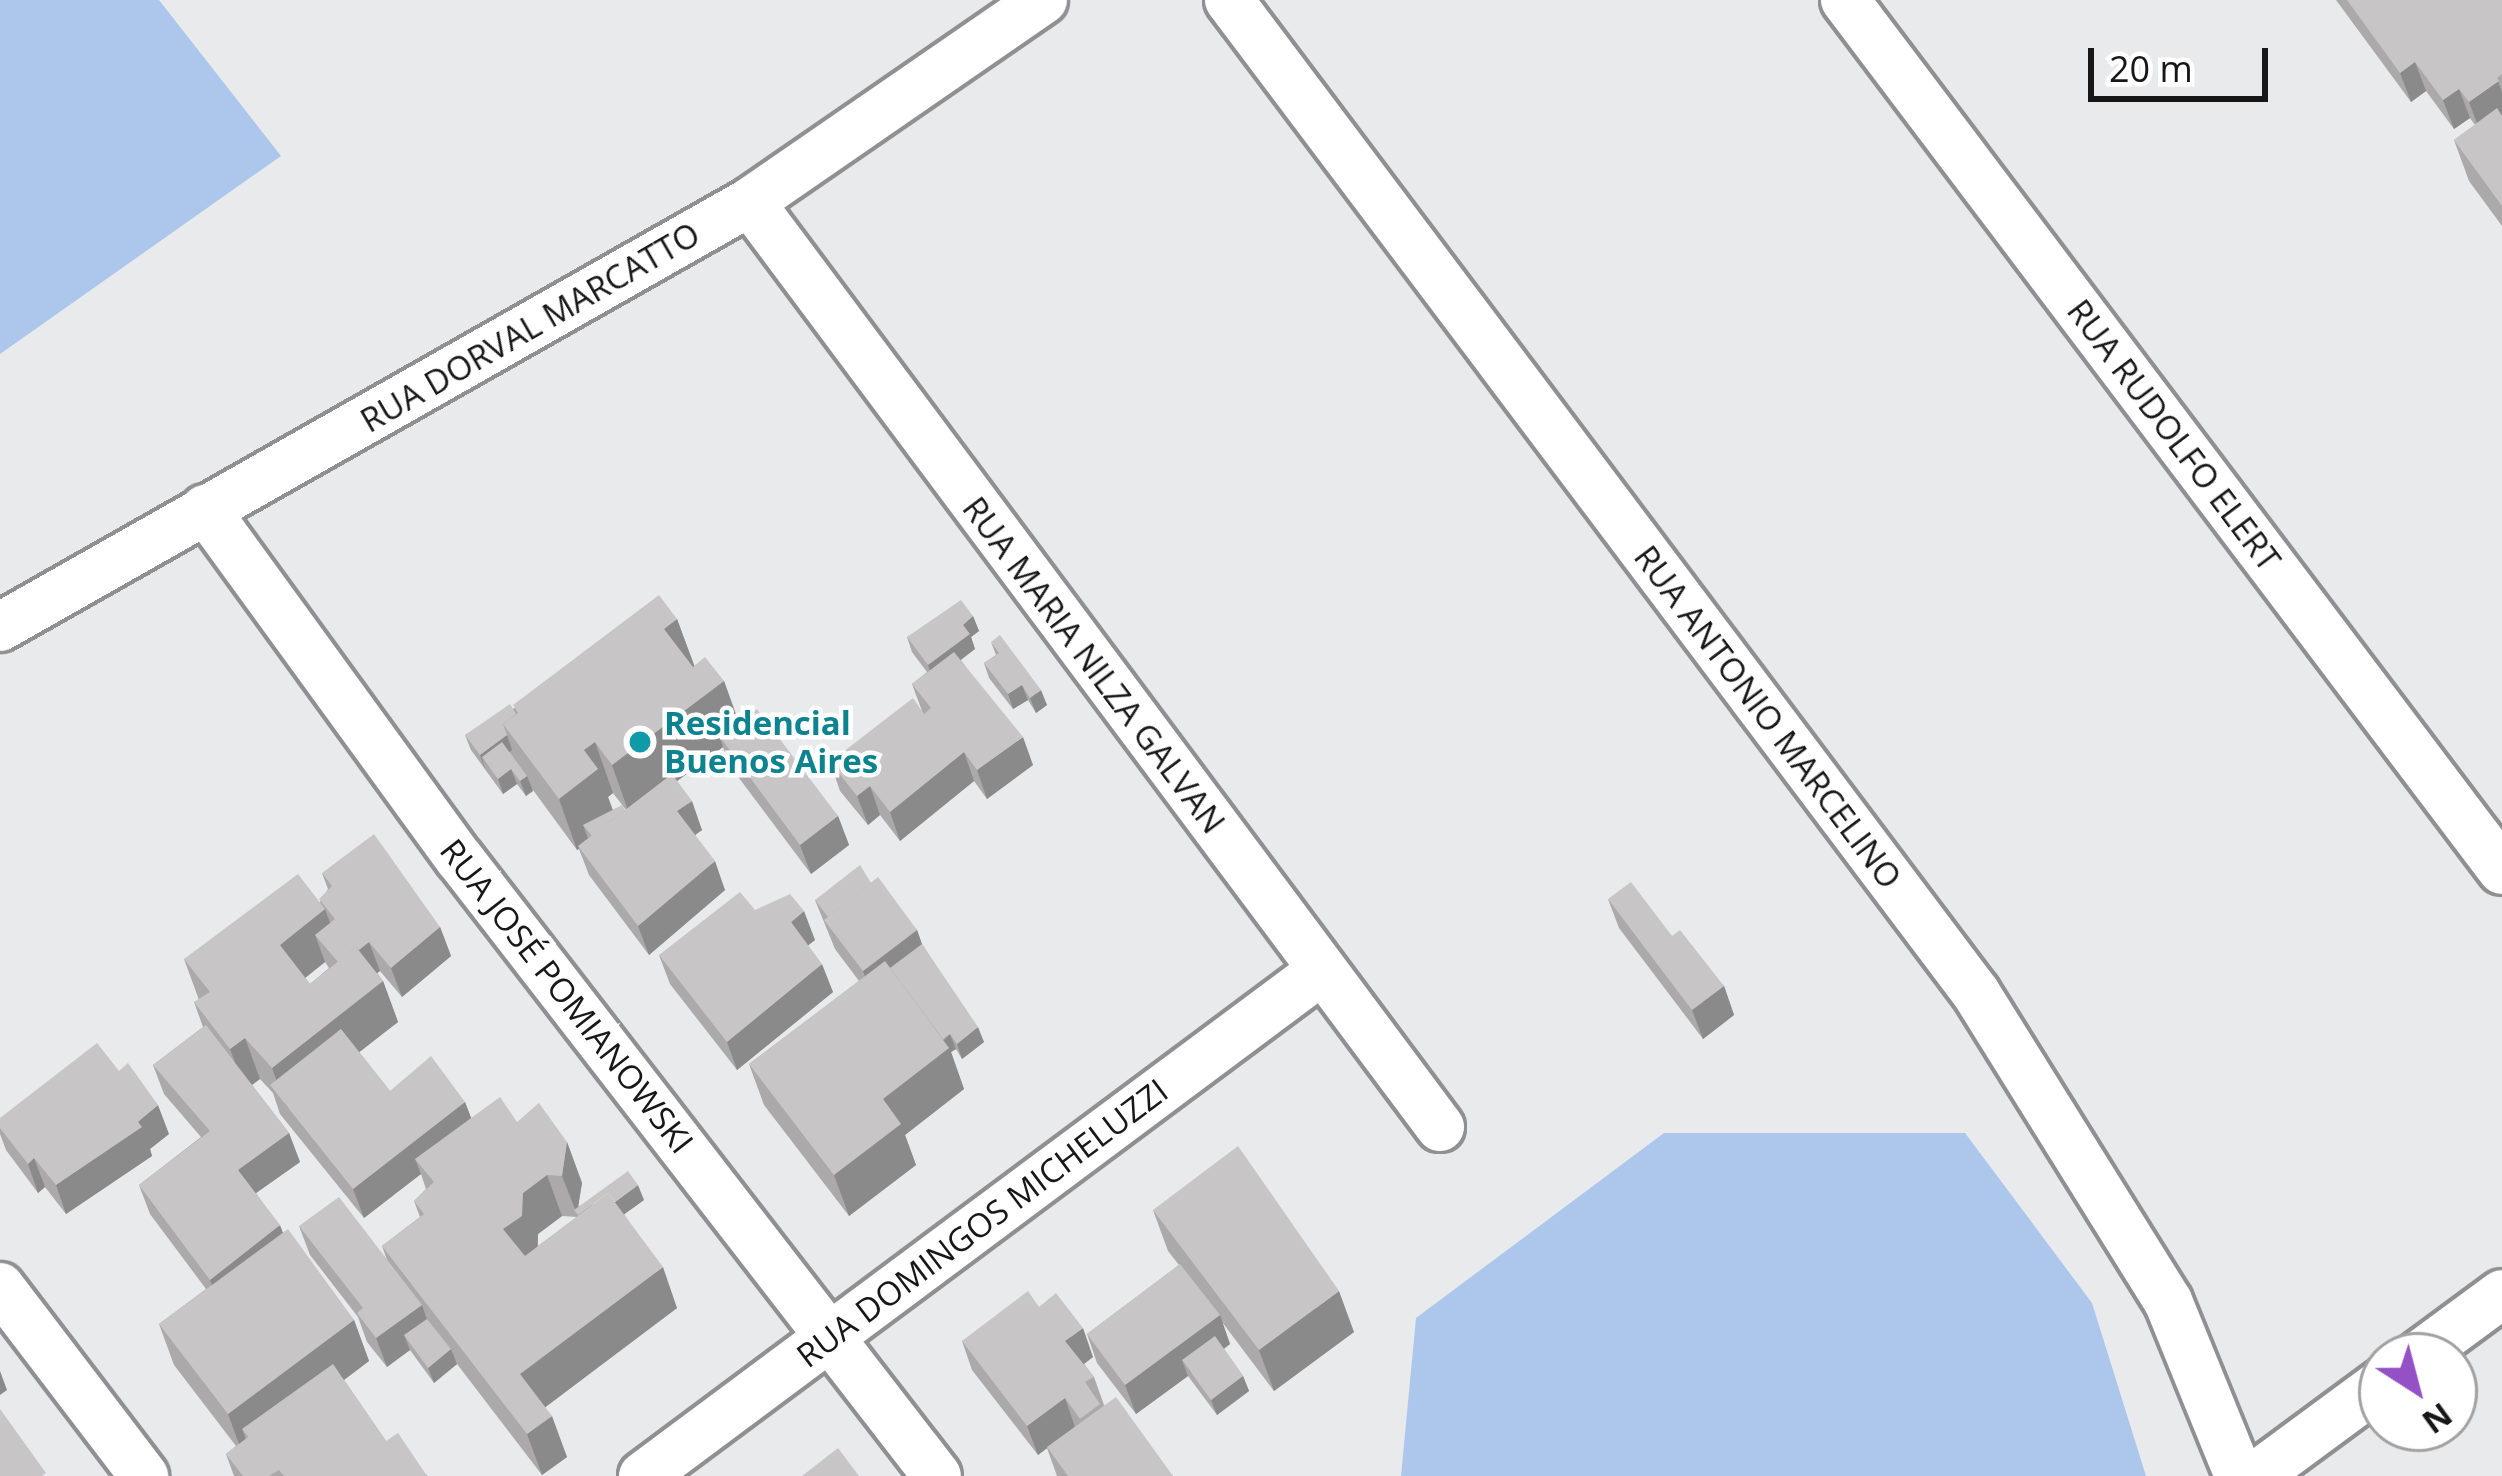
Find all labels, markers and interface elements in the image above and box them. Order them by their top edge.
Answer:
scale bar [2094,24,2274,98]
text: 20 m [2109,44,2193,93]
street label: RUA DORVAL MARCATTO [353,214,707,440]
street label: RUA RUDOLFO ELERT [2059,292,2289,578]
street label: RUA MARIA NILZA GALVAN [955,489,1233,841]
street label: RUA ANTONIO MARCELINO [1626,538,1910,896]
place label: Residencial Buenos Aires [664,703,878,781]
marker: Residencial Buenos Aires [627,729,653,755]
street label: RUA JOSÉ POMIANOWSKI [432,831,702,1161]
street label: RUA DOMINGOS MICHELUZZI [789,1071,1175,1375]
north arrow [2358,1332,2478,1452]
text: N [2414,1393,2462,1445]

